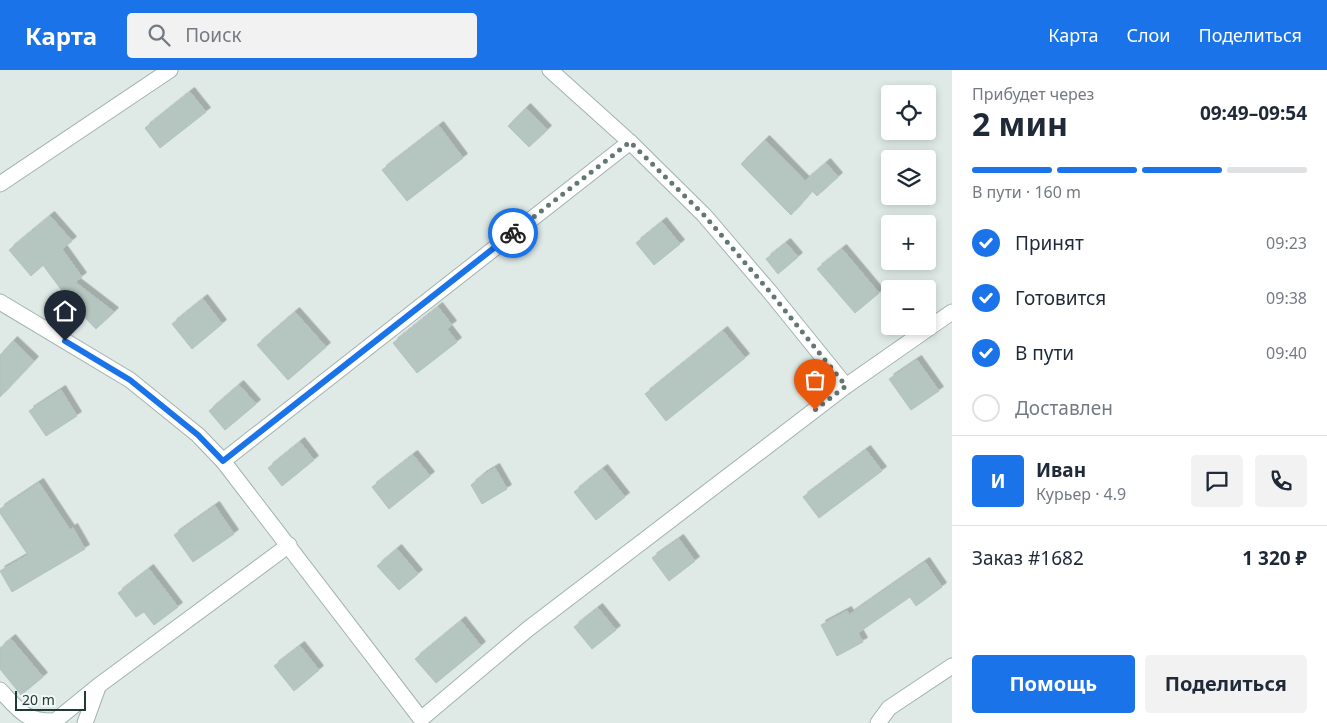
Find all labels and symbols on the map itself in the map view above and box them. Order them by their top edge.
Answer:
courier [488,208,538,258]
pin [44,290,86,341]
pin [794,359,836,410]
scale bar [15,688,86,711]

